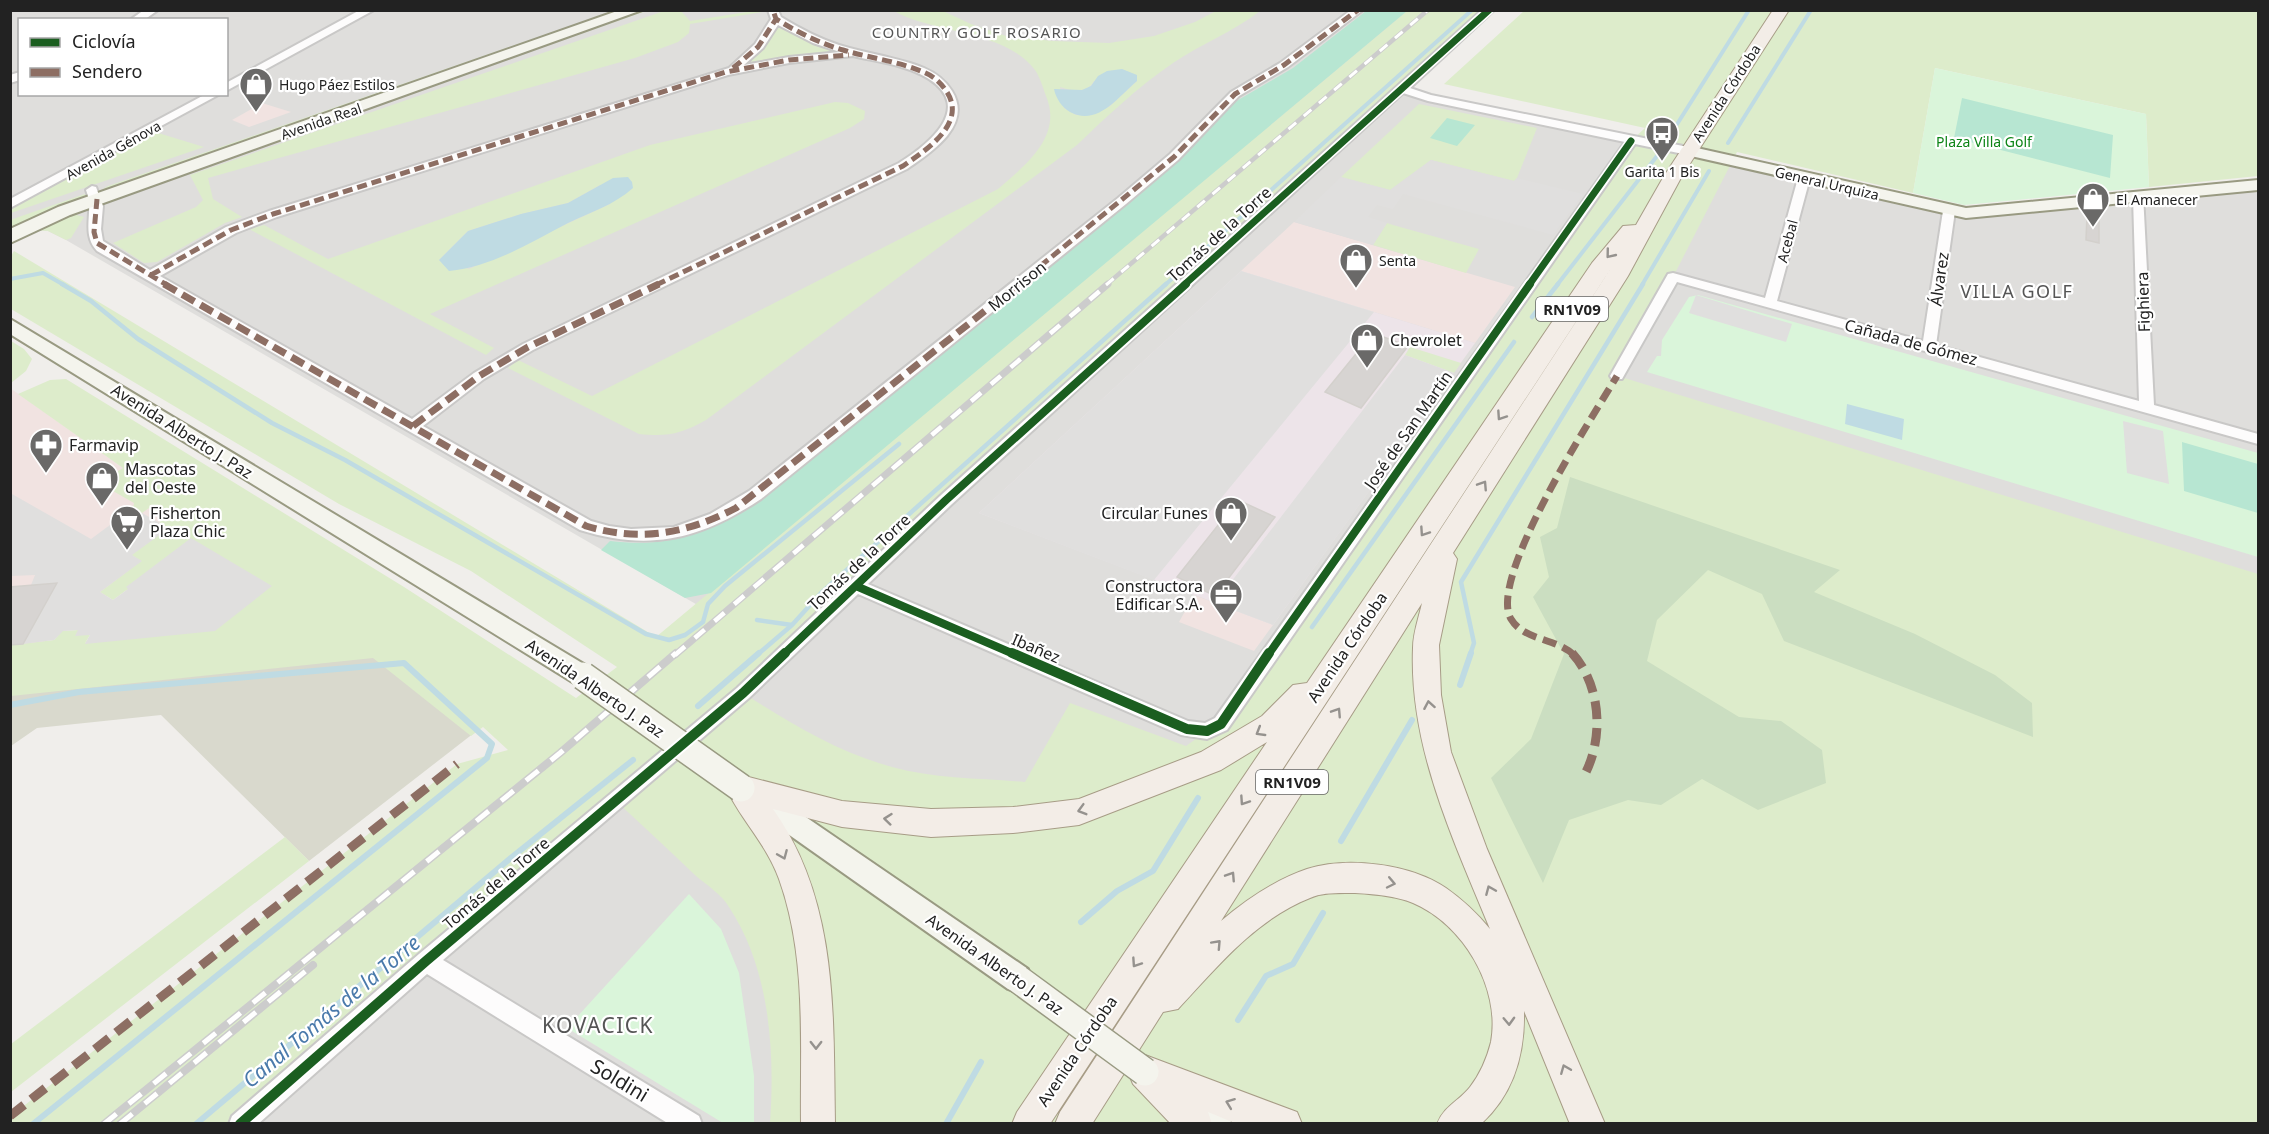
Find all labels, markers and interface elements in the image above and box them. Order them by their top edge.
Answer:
legend [18,18,228,96]
district label: COUNTRY GOLF ROSARIO [872,22,1082,42]
text: Ciclovía [72,29,136,53]
street label: Avenida Córdoba [1687,41,1765,145]
text: Sendero [72,59,142,83]
shop icon: Hugo Páez Estilos [238,66,274,113]
place label: Hugo Páez Estilos [279,75,395,94]
street label: Avenida Real [278,98,364,144]
bus stop icon: Garita 1 Bis [1644,115,1680,162]
street label: Avenida Génova [62,116,164,184]
park label: Plaza Villa Golf [1936,132,2033,151]
place label: Garita 1 Bis [1624,162,1700,181]
street label: General Urquiza [1773,162,1881,204]
street label: Tomás de la Torre [1162,181,1276,287]
shop icon: El Amanecer [2075,181,2111,228]
place label: El Amanecer [2116,190,2198,209]
street label: Acebal [1772,217,1802,265]
shop icon: Senta [1338,242,1374,289]
one-way arrow [1607,247,1618,258]
place label: Senta [1379,251,1416,270]
street label: Álvarez [1924,251,1954,307]
street label: Morrison [983,256,1051,316]
street label: Fighiera [2131,271,2155,333]
district label: VILLA GOLF [1961,279,2073,303]
road number: RN1V09 [1536,297,1608,321]
street label: Cañada de Gómez [1842,314,1980,370]
shop icon: Chevrolet [1349,322,1385,369]
place label: Chevrolet [1390,329,1462,351]
street label: José de San Martín [1358,367,1457,495]
street label: Avenida Alberto J. Paz [107,379,257,483]
one-way arrow [1497,409,1508,420]
pharmacy icon: Farmavip [28,427,64,474]
place label: Farmavip [69,434,139,456]
place label: Mascotas del Oeste [125,458,196,498]
shop icon: Mascotas del Oeste [84,460,120,507]
one-way arrow [1476,480,1487,491]
shop icon: Circular Funes [1213,495,1249,542]
place label: Fisherton Plaza Chic [150,502,226,542]
place label: Circular Funes [1101,502,1208,524]
supermarket icon: Fisherton Plaza Chic [109,504,145,551]
street label: Tomás de la Torre [803,509,915,615]
one-way arrow [1419,526,1431,536]
place label: Constructora Edificar S.A. [1105,575,1203,615]
office icon: Constructora Edificar S.A. [1208,577,1244,624]
street label: Avenida Córdoba [1302,587,1392,707]
street label: Ibañez [1008,628,1064,668]
street label: Avenida Alberto J. Paz [521,633,669,743]
one-way arrow [1423,701,1435,710]
one-way arrow [1330,708,1341,719]
one-way arrow [1256,724,1266,736]
road number: RN1V09 [1256,770,1328,794]
one-way arrow [1240,795,1252,805]
one-way arrow [1077,803,1088,815]
one-way arrow [884,813,893,826]
street label: Tomás de la Torre [438,832,554,934]
one-way arrow [776,848,788,859]
one-way arrow [1224,871,1235,882]
one-way arrow [1386,876,1396,889]
one-way arrow [1485,885,1497,896]
street label: Avenida Alberto J. Paz [922,908,1068,1020]
water label: Canal Tomás de la Torre [236,928,426,1094]
one-way arrow [1210,940,1221,951]
one-way arrow [1132,956,1143,967]
street label: Avenida Córdoba [1032,991,1122,1111]
district label: KOVACICK [542,1011,654,1039]
one-way arrow [1503,1016,1516,1025]
one-way arrow [810,1040,823,1049]
street label: Soldini [586,1052,654,1108]
one-way arrow [1560,1065,1572,1076]
one-way arrow [1225,1098,1236,1110]

